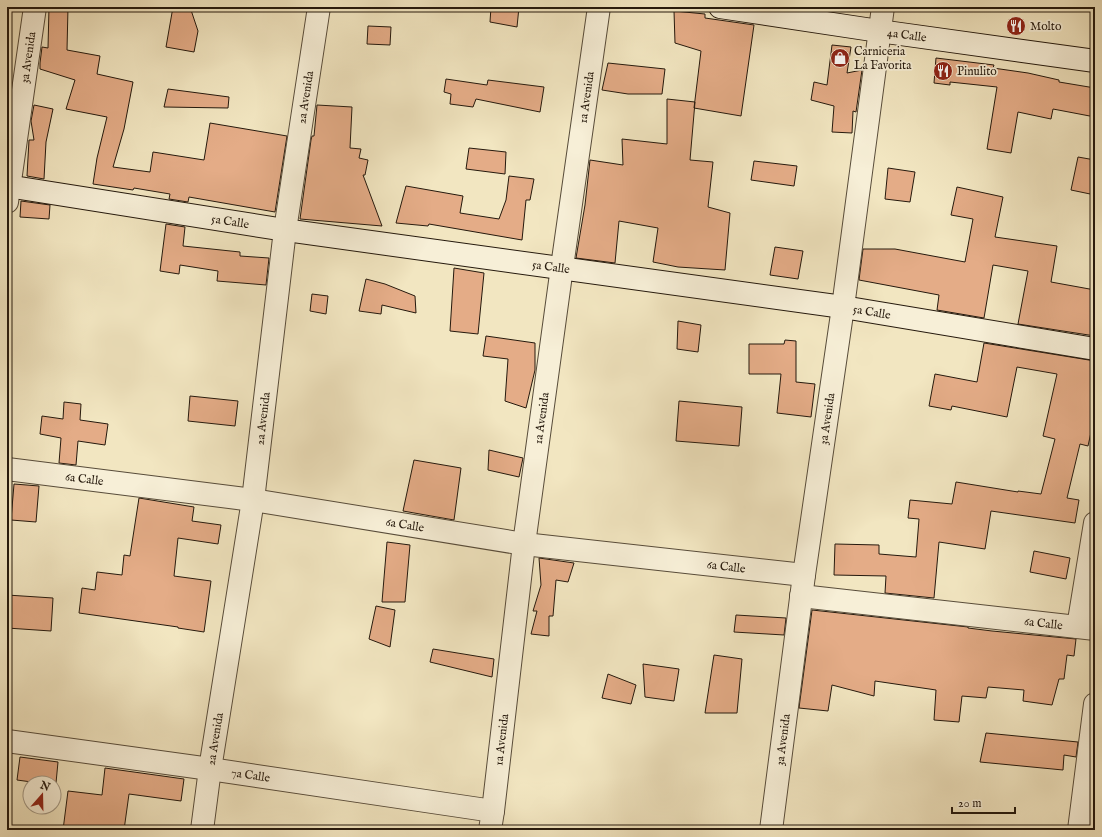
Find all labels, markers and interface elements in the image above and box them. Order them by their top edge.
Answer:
restaurant icon: Molto [1005,15,1027,37]
place label: Molto [1030,19,1062,34]
street label: 4a Calle [886,25,928,45]
street label: 3a Avenida [17,30,39,84]
place label: Carniceria La Favorita [854,44,912,73]
shop icon: Carniceria La Favorita [829,47,851,69]
restaurant icon: Pinulito [932,60,954,82]
place label: Pinulito [957,64,997,79]
street label: 2a Avenida [294,69,317,125]
street label: 1a Avenida [575,70,597,124]
street label: 5a Calle [210,211,251,232]
street label: 5a Calle [531,257,571,277]
street label: 5a Calle [852,301,892,322]
street label: 2a Avenida [252,390,273,446]
street label: 1a Avenida [530,391,552,445]
street label: 3a Avenida [816,391,838,446]
street label: 6a Calle [64,469,105,489]
street label: 6a Calle [385,514,426,535]
street label: 6a Calle [706,557,747,576]
street label: 6a Calle [1023,614,1064,633]
street label: 2a Avenida [203,711,227,766]
street label: 1a Avenida [491,712,512,766]
street label: 3a Avenida [772,712,794,767]
street label: 7a Calle [230,765,272,785]
north arrow [22,775,62,815]
text: N [37,778,52,795]
scale bar [952,789,1015,815]
text: 20 m [958,796,981,811]

